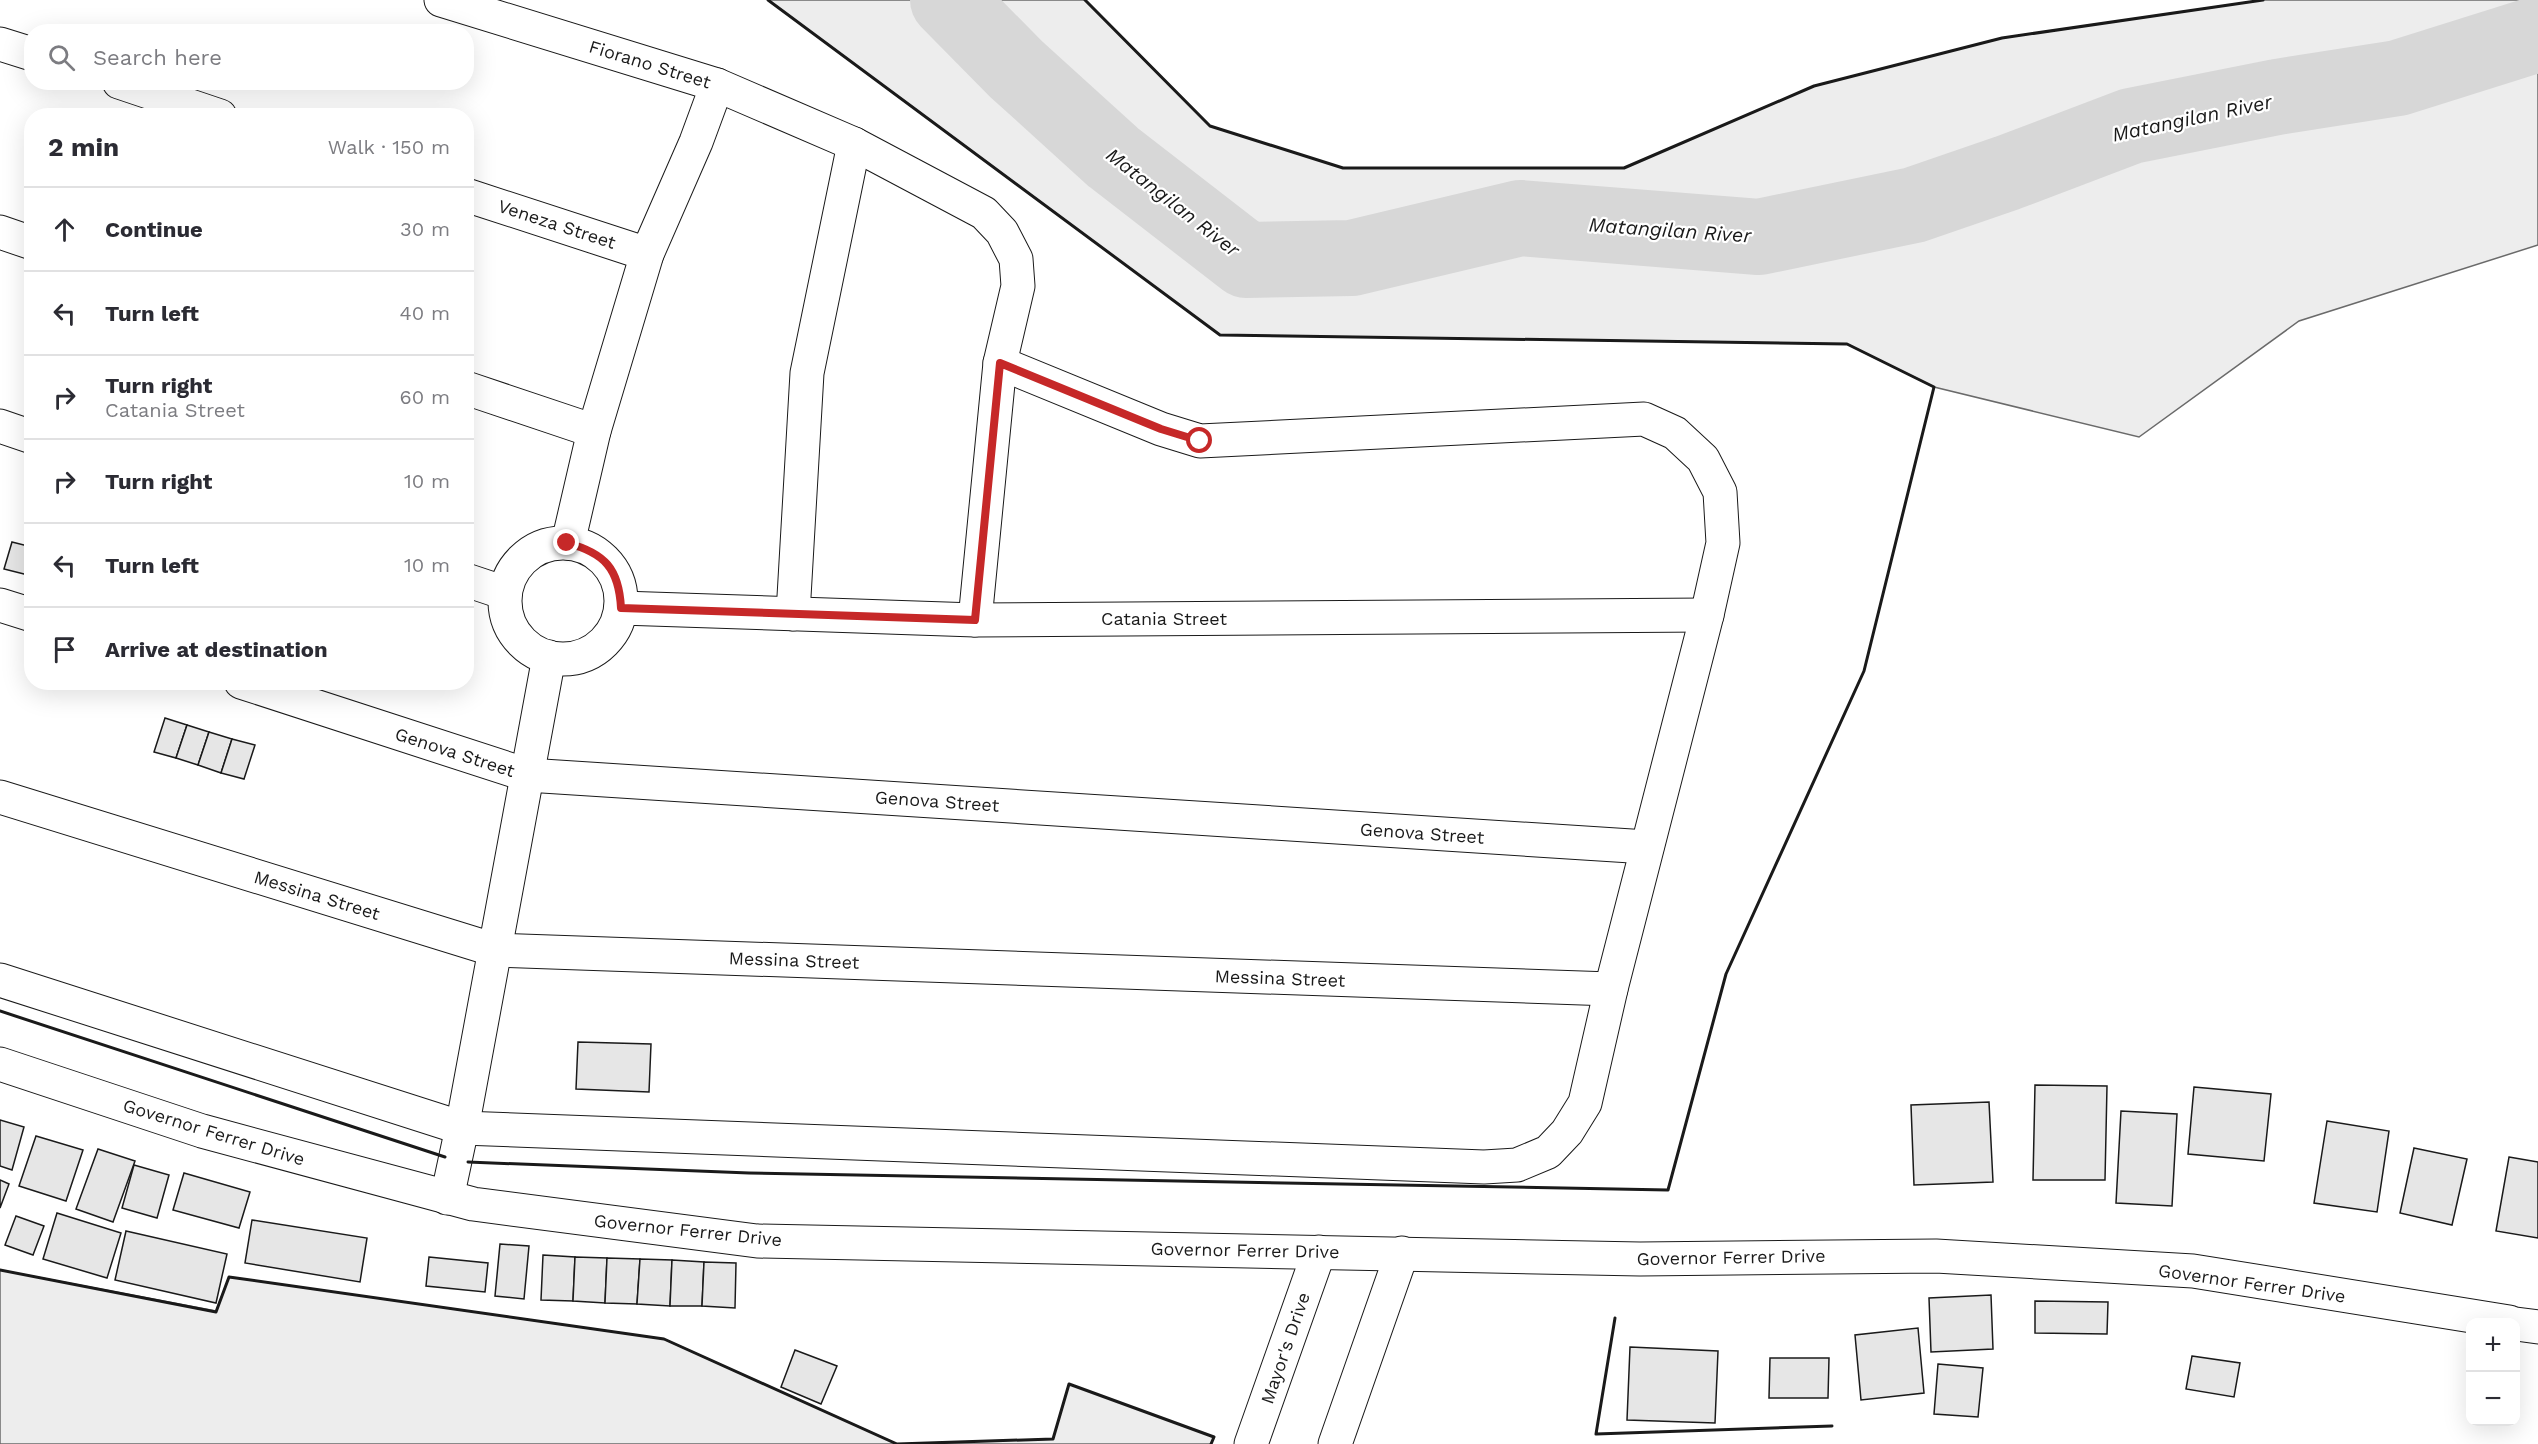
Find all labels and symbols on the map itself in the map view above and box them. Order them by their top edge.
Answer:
street label: Fiorano Street [587,36,714,93]
water label: Matangilan River [2110,89,2275,147]
water label: Matangilan River [1101,142,1246,262]
street label: Veneza Street [496,195,619,253]
water label: Matangilan River [1588,212,1753,248]
route start [1186,427,1212,453]
route end [553,529,579,555]
street label: Catania Street [1101,608,1227,629]
street label: Genova Street [393,723,518,781]
street label: Genova Street [874,786,1000,816]
street label: Genova Street [1359,818,1485,848]
street label: Messina Street [251,866,383,924]
street label: Messina Street [728,947,860,973]
street label: Messina Street [1214,965,1346,991]
street label: Governor Ferrer Drive [121,1094,307,1170]
street label: Governor Ferrer Drive [593,1210,783,1250]
street label: Governor Ferrer Drive [1150,1238,1340,1262]
street label: Governor Ferrer Drive [1636,1245,1826,1269]
street label: Governor Ferrer Drive [2157,1259,2347,1307]
street label: Mayor's Drive [1256,1289,1314,1407]

